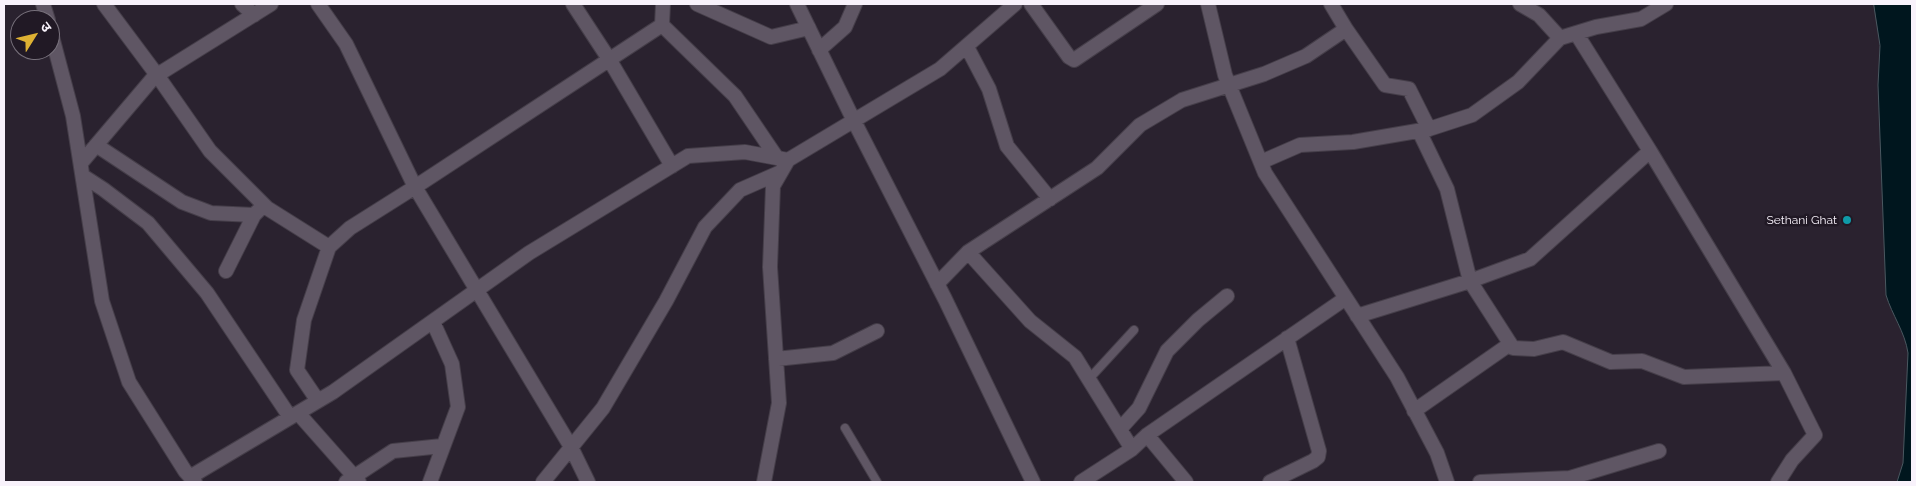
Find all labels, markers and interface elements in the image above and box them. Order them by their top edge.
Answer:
north arrow [10,10,60,60]
text: उ [37,19,55,35]
place label: Sethani Ghat [1766,213,1837,227]
marker: Sethani Ghat [1841,214,1853,226]

